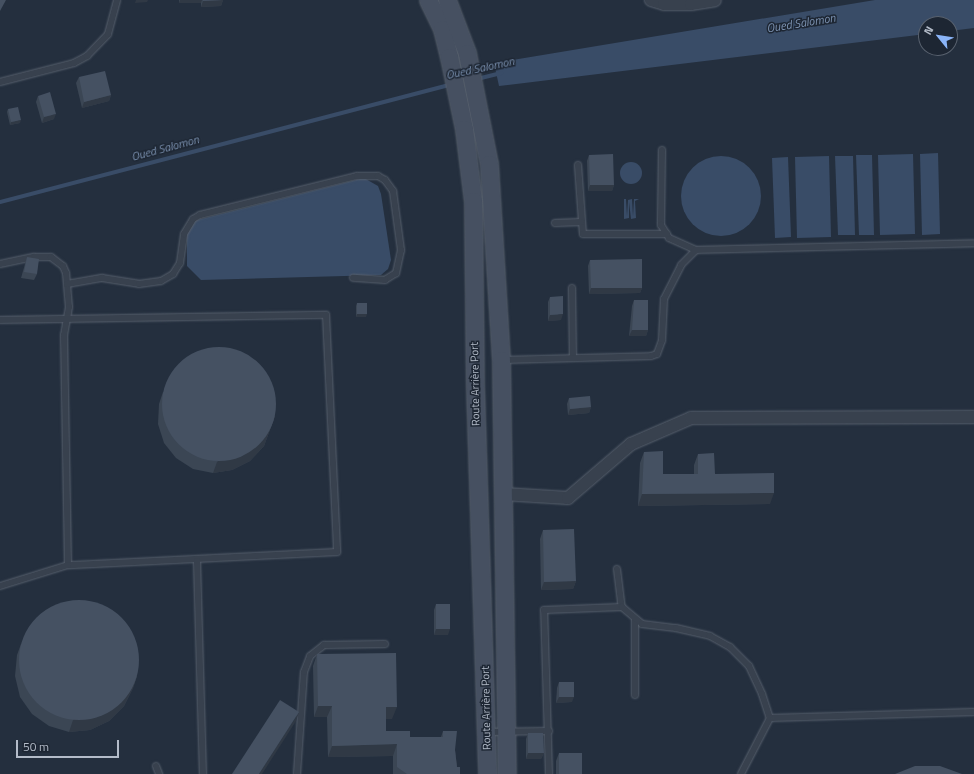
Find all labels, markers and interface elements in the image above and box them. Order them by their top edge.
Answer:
water label: Oued Salomon [766,10,836,36]
north arrow [918,16,958,56]
text: N [920,23,937,38]
water label: Oued Salomon [445,54,515,82]
water label: Oued Salomon [130,132,200,164]
street label: Route Arrière Port [468,342,482,426]
street label: Route Arrière Port [479,666,493,750]
scale bar [18,732,121,758]
text: 50 m [23,737,49,756]

